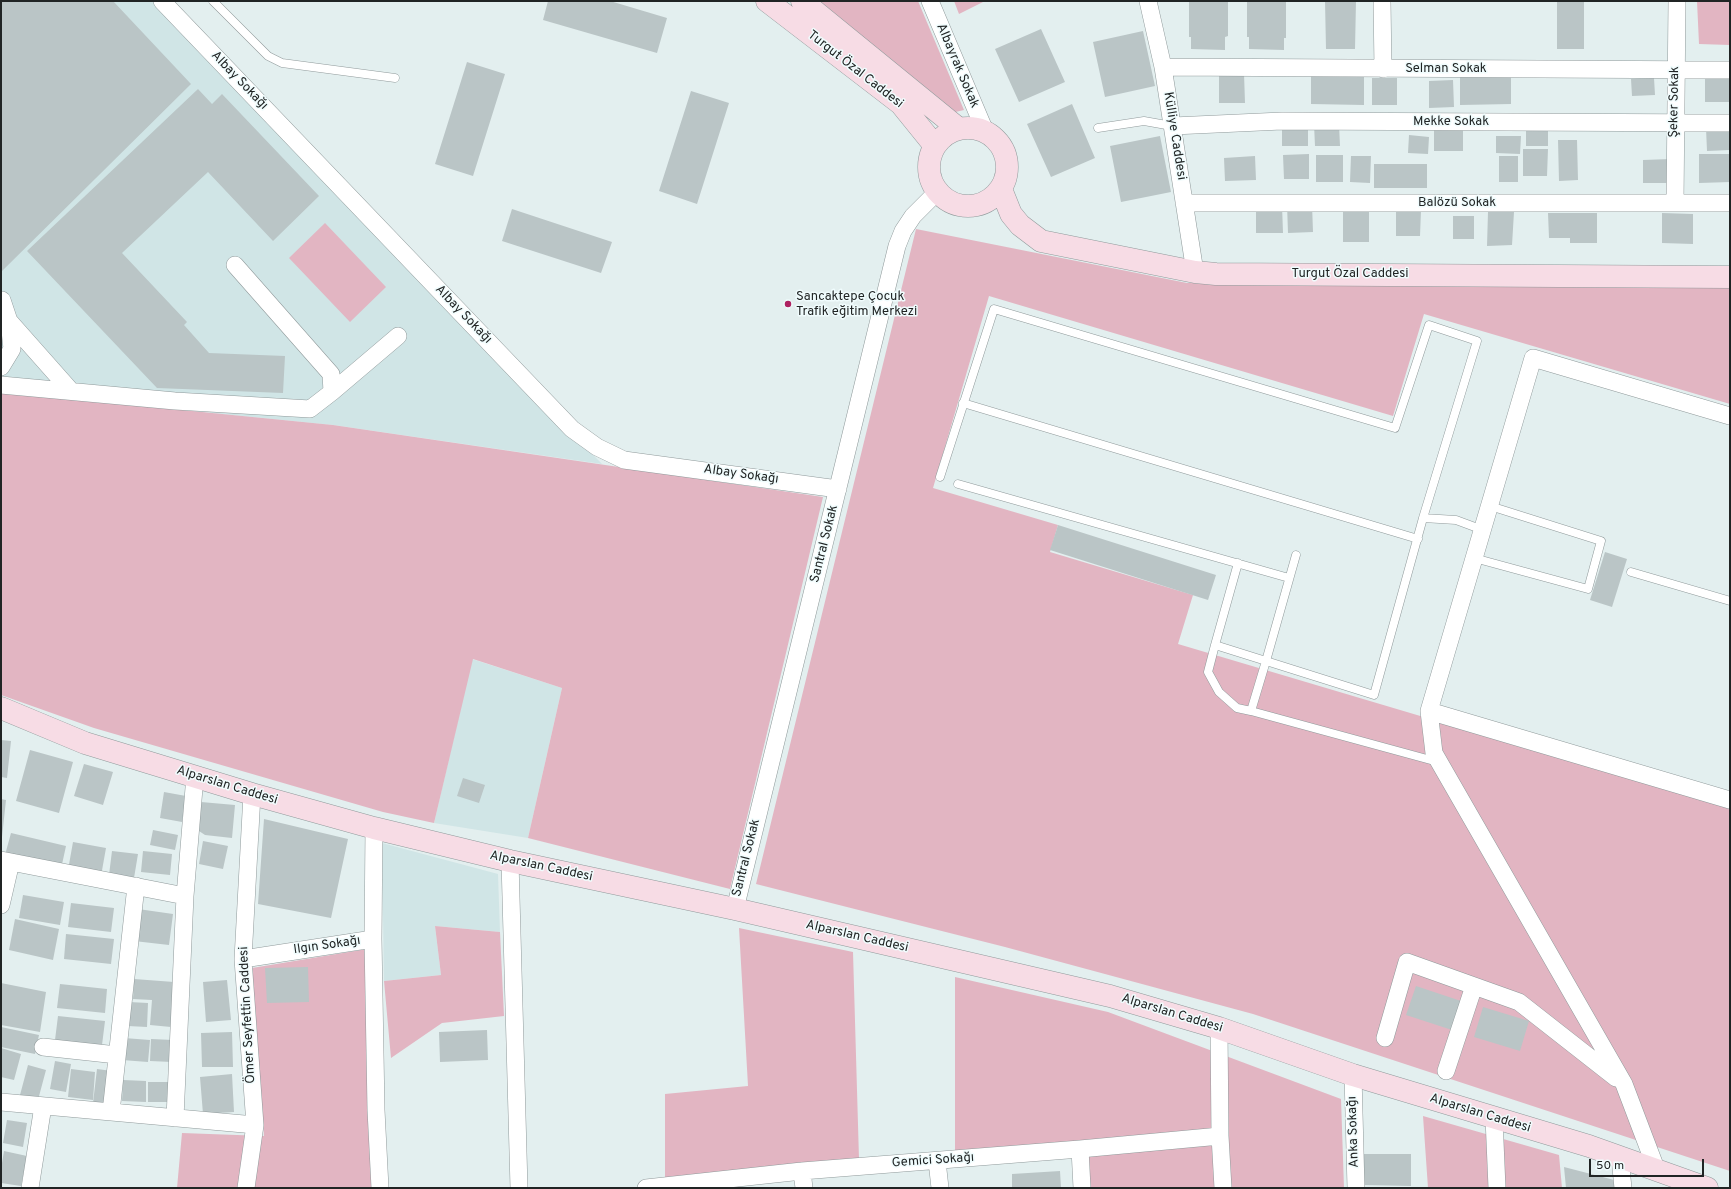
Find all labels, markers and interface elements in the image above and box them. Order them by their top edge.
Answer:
street label: Albayrak Sokak [932,21,982,111]
street label: Turgut Özal Caddesi [804,28,906,112]
street label: Albay Sokağı [207,48,271,114]
street label: Selman Sokak [1405,61,1487,77]
street label: Şeker Sokak [1667,66,1683,138]
street label: Külliye Caddesi [1159,91,1189,181]
street label: Mekke Sokak [1413,114,1489,130]
street label: Balözü Sokak [1418,195,1496,211]
street label: Turgut Özal Caddesi [1291,266,1409,282]
street label: Albay Sokağı [431,282,495,348]
place label: Sancaktepe Çocuk Trafik eğitim Merkezi [796,289,917,320]
marker: Sancaktepe Çocuk Trafik eğitim Merkezi [783,299,793,309]
street label: Albay Sokağı [702,462,780,488]
street label: Santral Sokak [808,504,842,584]
street label: Alparslan Caddesi [175,763,279,809]
street label: Santral Sokak [730,818,764,898]
street label: Alparslan Caddesi [488,848,594,886]
street label: Alparslan Caddesi [804,918,910,956]
street label: Ilgın Sokağı [293,934,361,958]
street label: Ömer Seyfettin Caddesi [237,946,259,1084]
street label: Alparslan Caddesi [1120,991,1224,1037]
street label: Alparslan Caddesi [1428,1091,1532,1137]
street label: Anka Sokağı [1345,1096,1363,1168]
street label: Gemici Sokağı [891,1150,975,1172]
scale bar [1591,1151,1706,1177]
text: 50 m [1596,1158,1624,1174]

